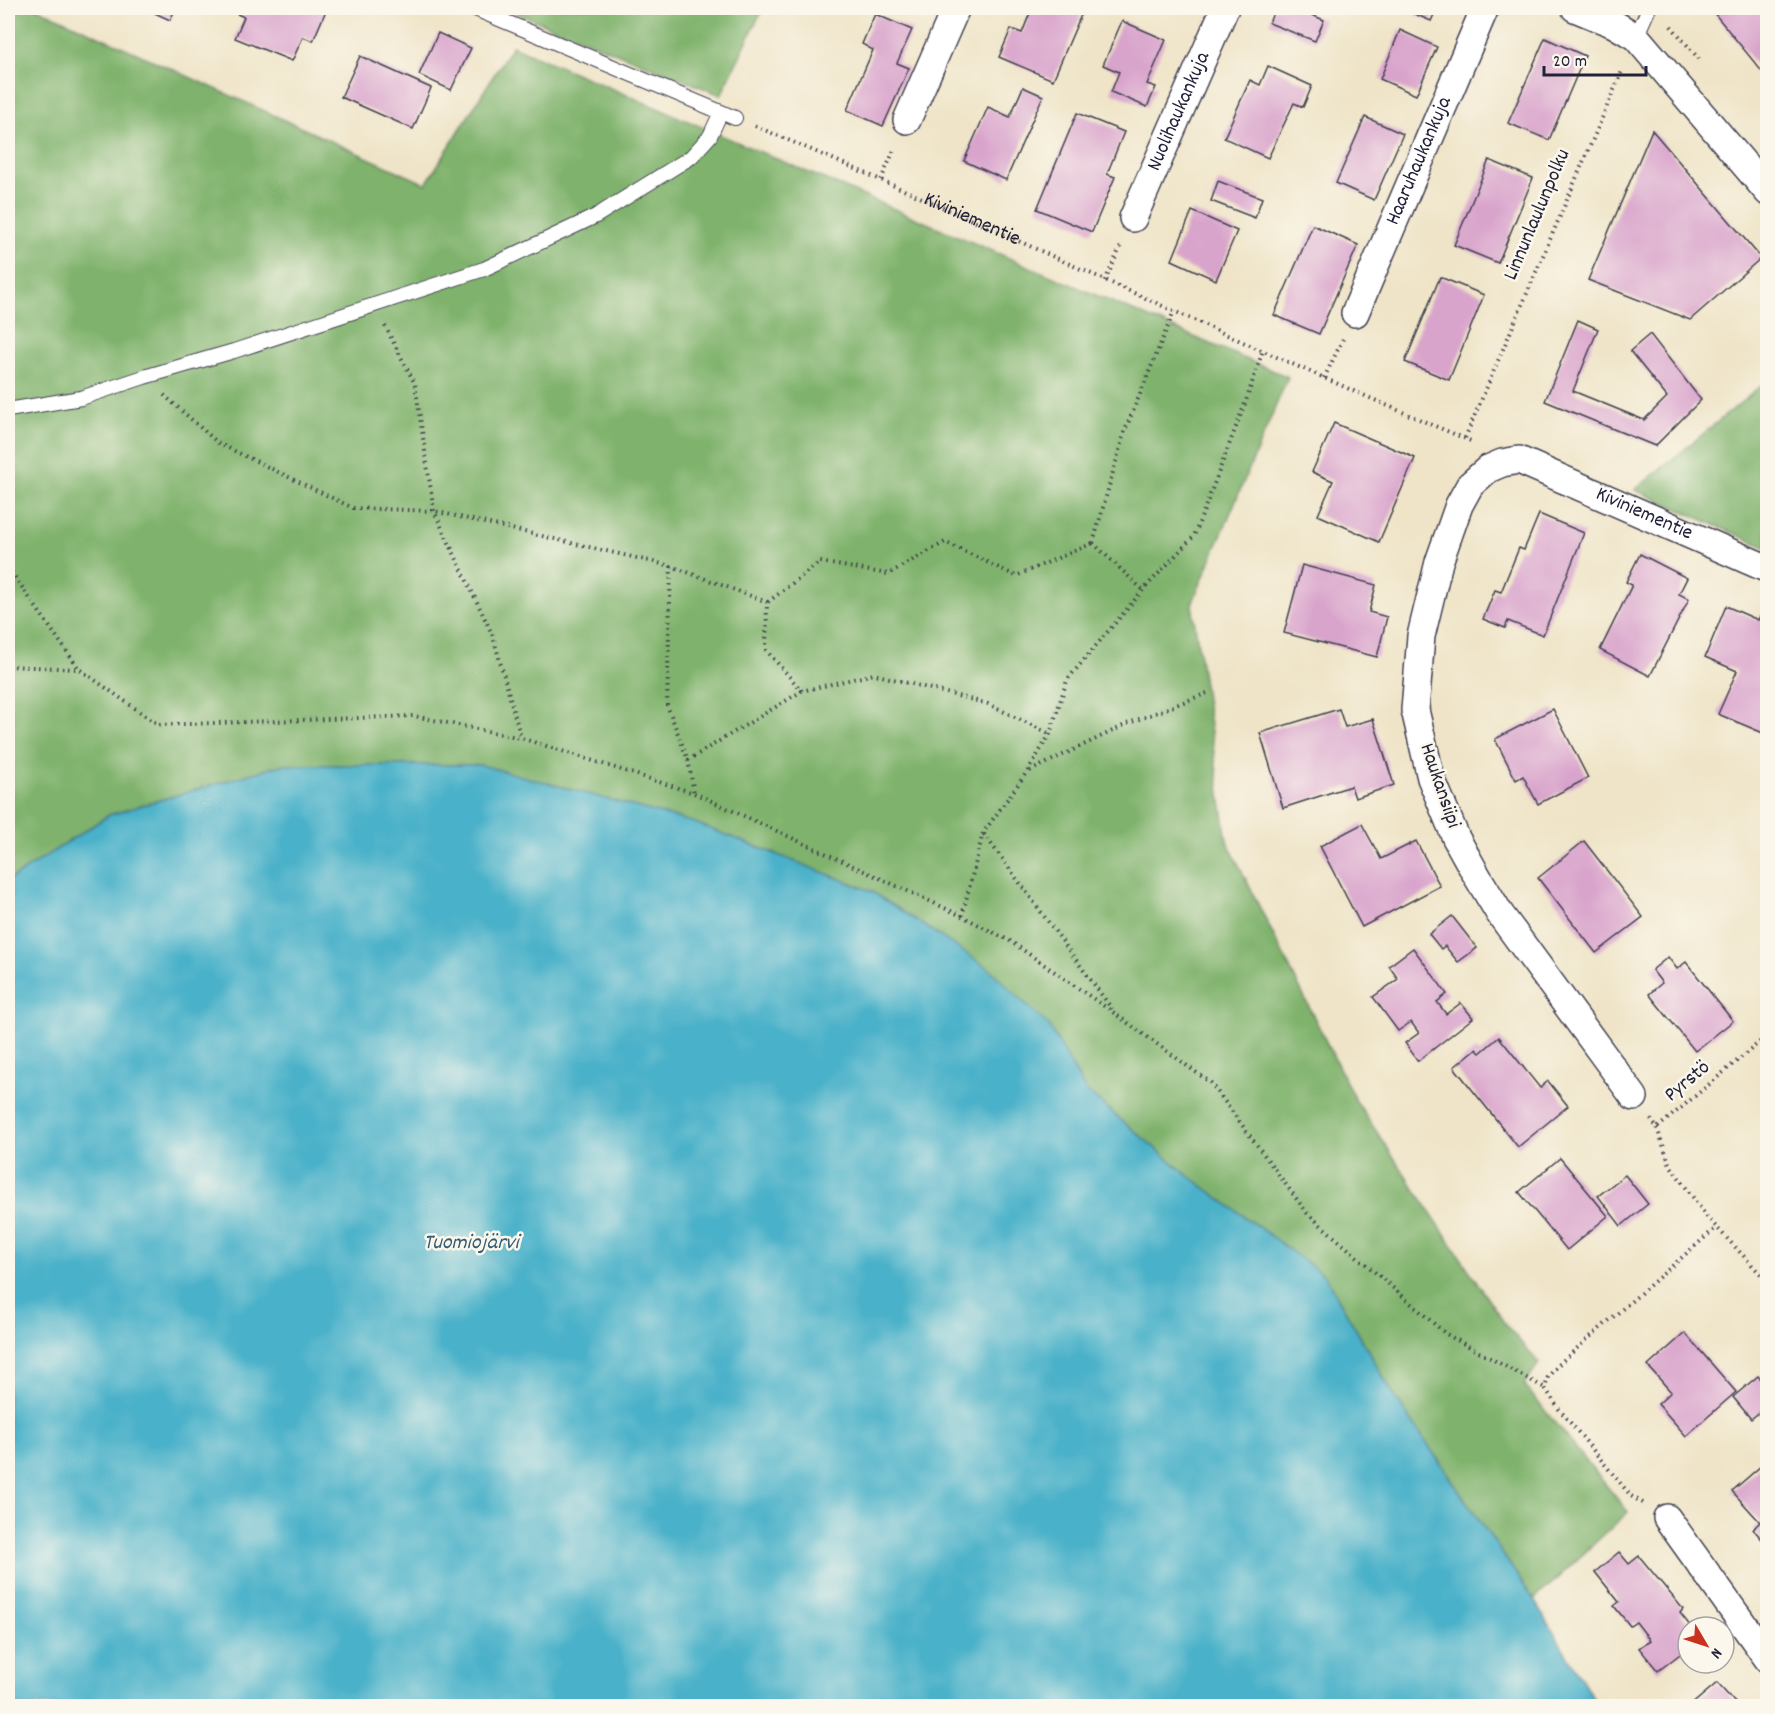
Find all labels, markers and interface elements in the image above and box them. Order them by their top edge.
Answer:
scale bar [1544,39,1646,77]
street label: Nuolihaukankuja [1140,46,1219,176]
text: 20 m [1553,50,1587,75]
street label: Haaruhaukankuja [1379,91,1461,230]
street label: Linnunlaulunpolku [1497,145,1579,285]
street label: Kiviniementie [918,185,1025,255]
street label: Kiviniementie [1591,480,1697,549]
street label: Haukansiipi [1411,740,1468,833]
street label: Pyrstö [1659,1054,1717,1110]
water label: Tuomiojärvi [423,1228,522,1259]
north arrow [1676,1615,1736,1675]
text: N [1704,1643,1727,1663]

